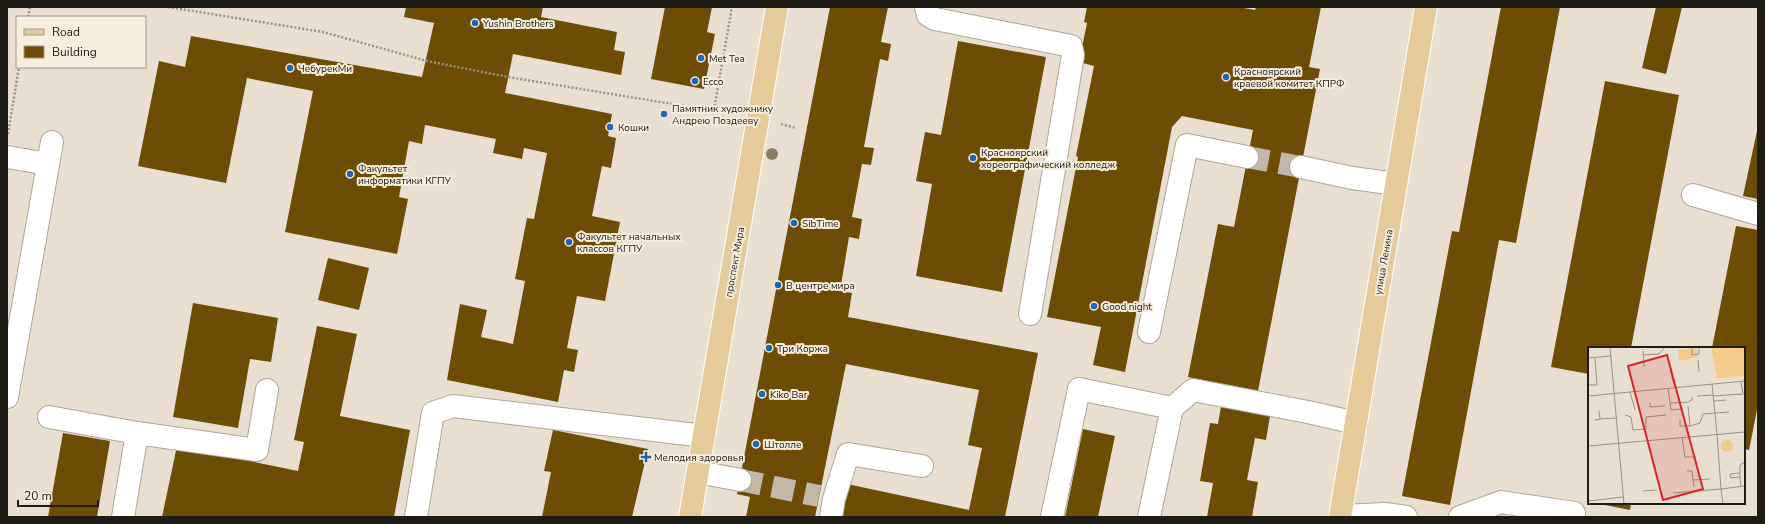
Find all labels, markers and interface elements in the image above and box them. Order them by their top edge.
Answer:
legend [16,16,146,68]
place label: Yushin Brothers [482,17,554,31]
marker: Yushin Brothers [470,18,480,28]
text: Road [52,24,80,40]
text: Building [52,44,97,60]
place label: Met Tea [709,52,745,66]
marker: Met Tea [696,53,706,63]
place label: ЧебурекМи [298,62,352,76]
marker: ЧебурекМи [285,63,295,73]
place label: Красноярский краевой комитет КПРФ [1234,65,1345,91]
marker: Красноярский краевой комитет КПРФ [1221,72,1231,82]
place label: Ecco [703,75,724,89]
marker: Ecco [690,76,700,86]
place label: Памятник художнику Андрею Поздееву [672,102,774,128]
marker: Памятник художнику Андрею Поздееву [659,109,669,119]
place label: Кошки [618,121,649,135]
marker: Кошки [605,122,615,132]
place label: Красноярский хореографический колледж [981,146,1115,172]
marker: Красноярский хореографический колледж [968,153,978,163]
place label: Факультет информатики КГПУ [358,162,452,188]
marker: Факультет информатики КГПУ [345,169,355,179]
place label: SibTime [802,217,839,231]
marker: SibTime [789,218,799,228]
street label: проспект Мира [722,226,748,299]
street label: улица Ленина [1371,228,1397,296]
place label: Факультет начальных классов КГПУ [577,230,681,256]
marker: Факультет начальных классов КГПУ [564,237,574,247]
place label: В центре мира [786,279,855,293]
marker: В центре мира [773,280,783,290]
place label: Good night [1102,300,1152,314]
marker: Good night [1089,301,1099,311]
place label: Три Коржа [777,342,828,356]
marker: Три Коржа [764,343,774,353]
inset map [1588,347,1745,504]
place label: Kiko Bar [770,388,808,402]
marker: Kiko Bar [757,389,767,399]
place label: Штолле [764,438,801,452]
marker: Штолле [751,439,761,449]
place label: Мелодия здоровья [654,451,744,465]
marker: Мелодия здоровья [641,452,651,462]
scale bar [18,482,98,508]
text: 20 m [24,488,52,504]

